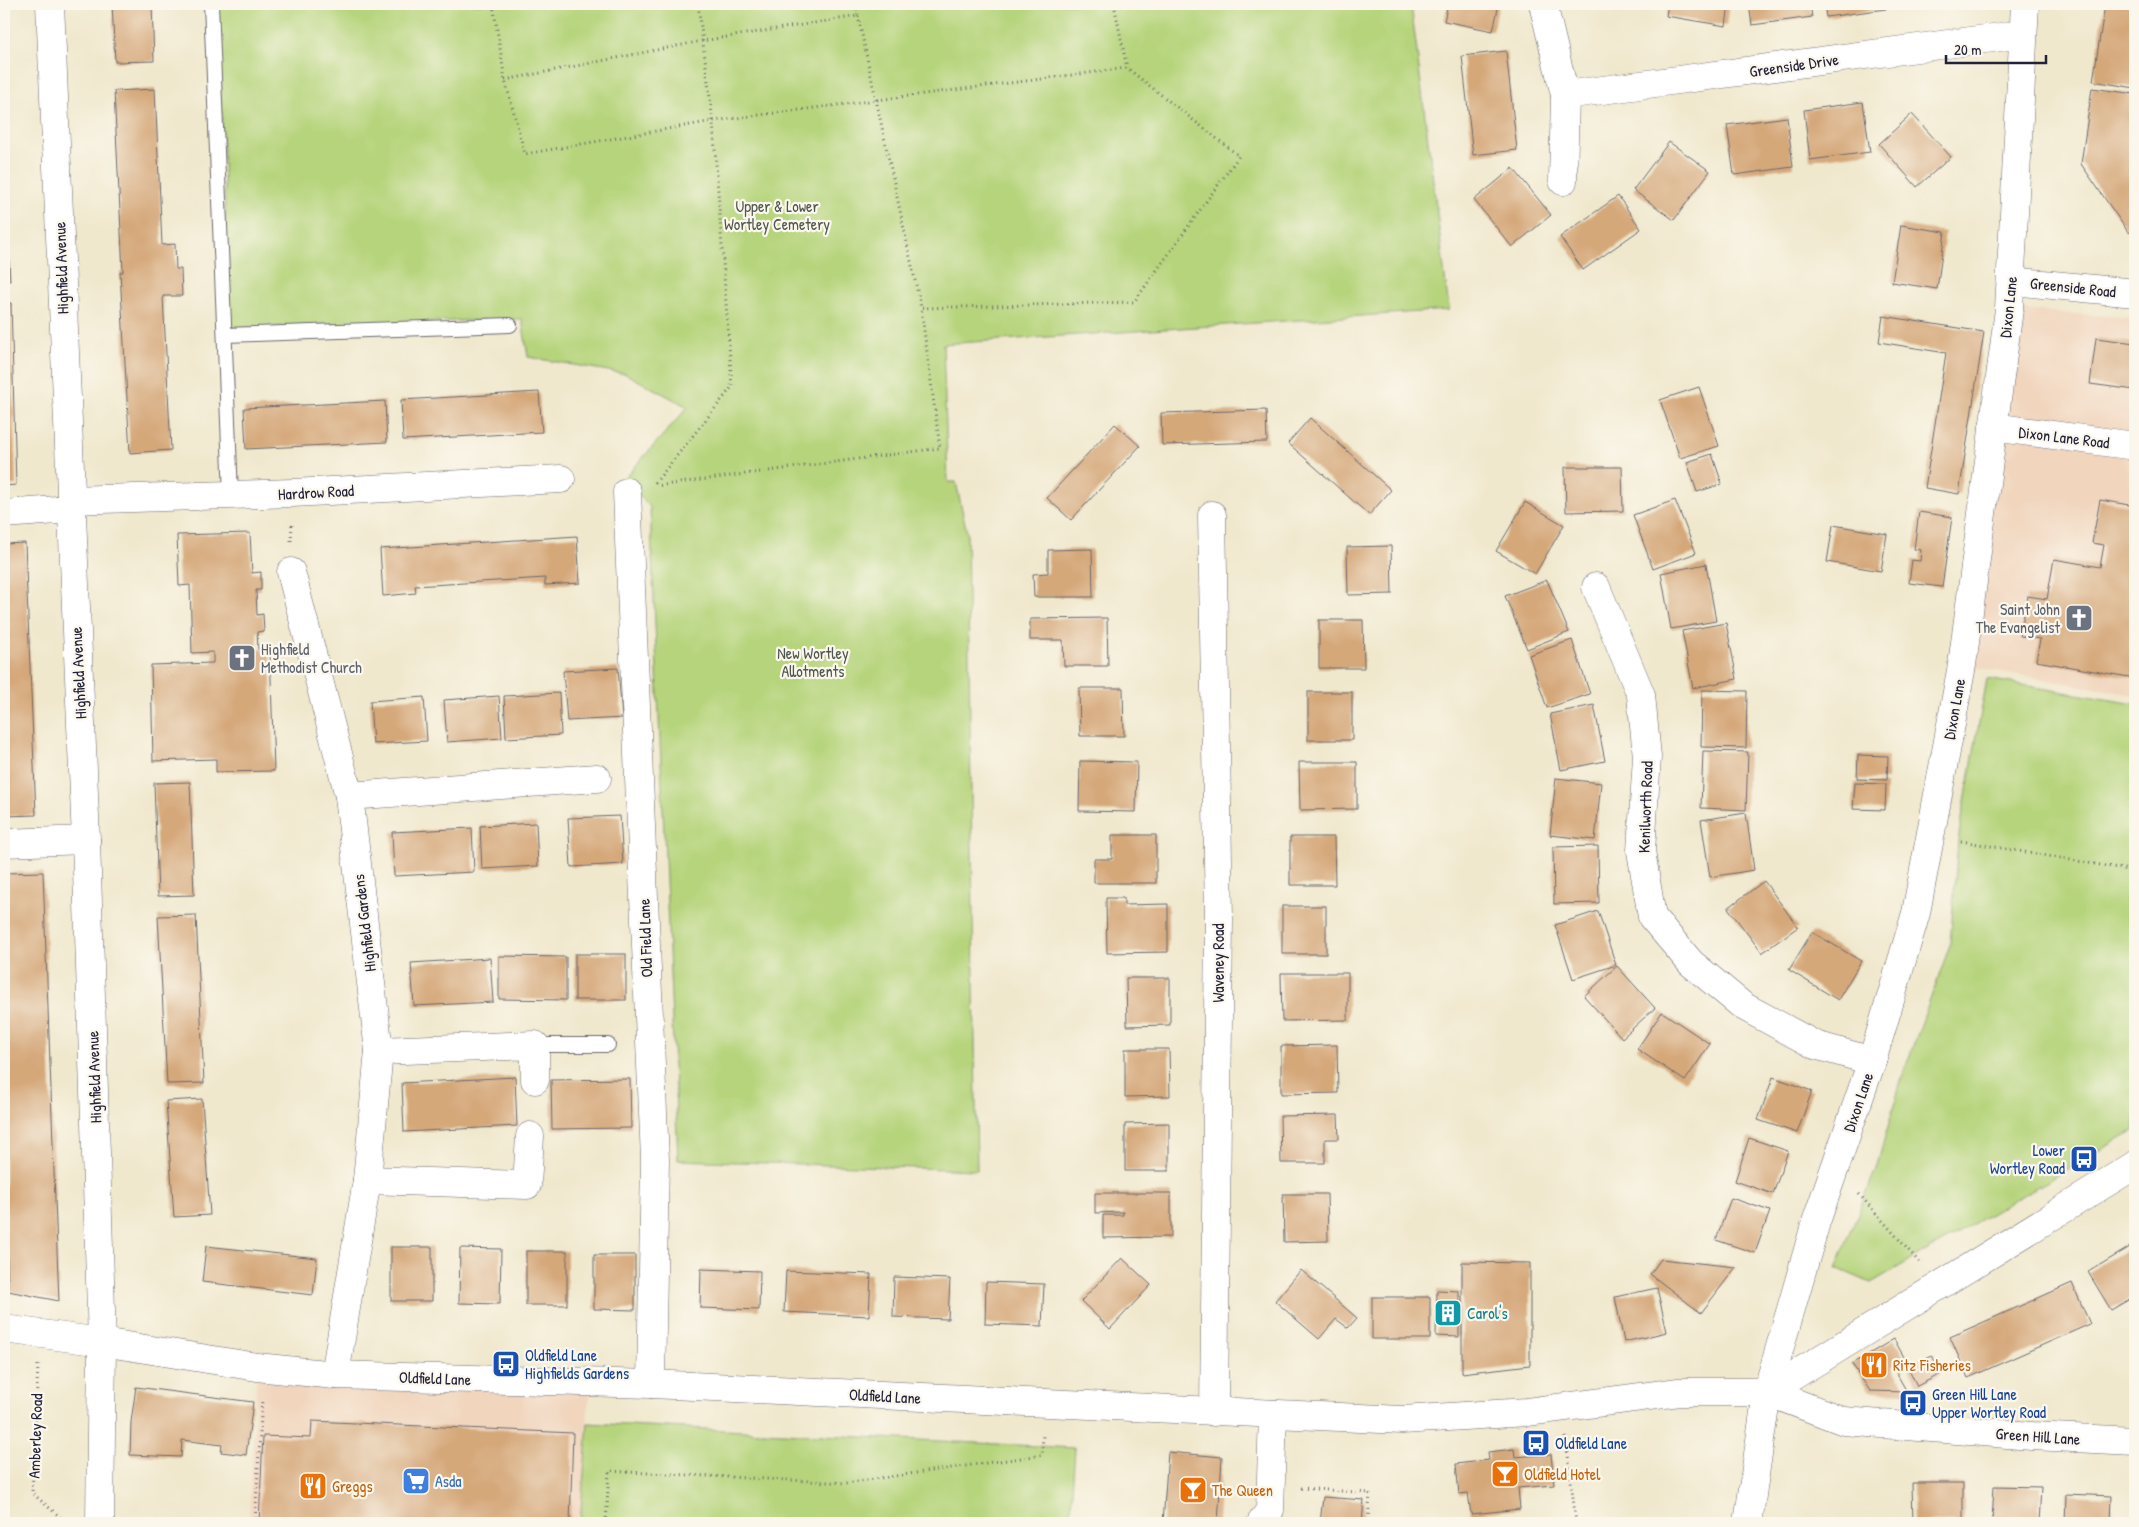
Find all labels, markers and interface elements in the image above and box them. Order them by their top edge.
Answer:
scale bar [1946,32,2046,64]
text: 20 m [1954,39,1981,60]
street label: Greenside Drive [1748,48,1841,82]
park label: Upper & Lower Wortley Cemetery [724,195,830,235]
street label: Highfield Avenue [48,221,74,315]
street label: Greenside Road [2029,272,2117,302]
street label: Dixon Lane [1994,275,2022,339]
street label: Dixon Lane Road [2017,421,2111,453]
street label: Hardrow Road [277,479,355,505]
place label: Saint John The Evangelist [1976,598,2060,638]
church icon: Saint John The Evangelist [2064,603,2094,633]
street label: Highfield Avenue [65,626,91,720]
place label: Highfield Methodist Church [261,638,362,678]
park label: New Wortley Allotments [777,642,849,682]
church icon: Highfield Methodist Church [227,643,257,673]
street label: Dixon Lane [1938,676,1970,741]
street label: Kenilworth Road [1632,761,1658,853]
street label: Highfield Gardens [347,873,381,973]
street label: Old Field Lane [633,898,657,978]
street label: Waveney Road [1207,923,1229,1003]
street label: Highfield Avenue [81,1030,107,1124]
street label: Dixon Lane [1838,1069,1879,1135]
place label: Lower Wortley Road [1990,1139,2065,1179]
bus stop icon: Lower Wortley Road [2069,1144,2099,1174]
building icon: Carol's [1433,1298,1463,1328]
place label: Carol's [1467,1302,1508,1324]
place label: Oldfield Lane Highfields Gardens [525,1344,629,1384]
bus stop icon: Oldfield Lane Highfields Gardens [491,1349,521,1379]
restaurant icon: Ritz Fisheries [1859,1350,1889,1380]
place label: Ritz Fisheries [1893,1354,1971,1376]
street label: Oldfield Lane [399,1366,472,1390]
street label: Oldfield Lane [848,1383,922,1409]
place label: Green Hill Lane Upper Wortley Road [1932,1383,2046,1423]
bus stop icon: Green Hill Lane Upper Wortley Road [1898,1388,1928,1418]
street label: Amberley Road [23,1393,47,1479]
street label: Green Hill Lane [1995,1422,2082,1450]
bus stop icon: Oldfield Lane [1521,1428,1551,1458]
place label: Oldfield Lane [1555,1432,1628,1454]
bar icon: Oldfield Hotel [1490,1459,1520,1489]
place label: Oldfield Hotel [1524,1463,1601,1485]
supermarket icon: Asda [401,1466,431,1496]
place label: Asda [435,1470,461,1492]
restaurant icon: Greggs [298,1471,328,1501]
place label: Greggs [332,1475,373,1497]
bar icon: The Queen [1178,1475,1208,1505]
place label: The Queen [1212,1479,1273,1501]

